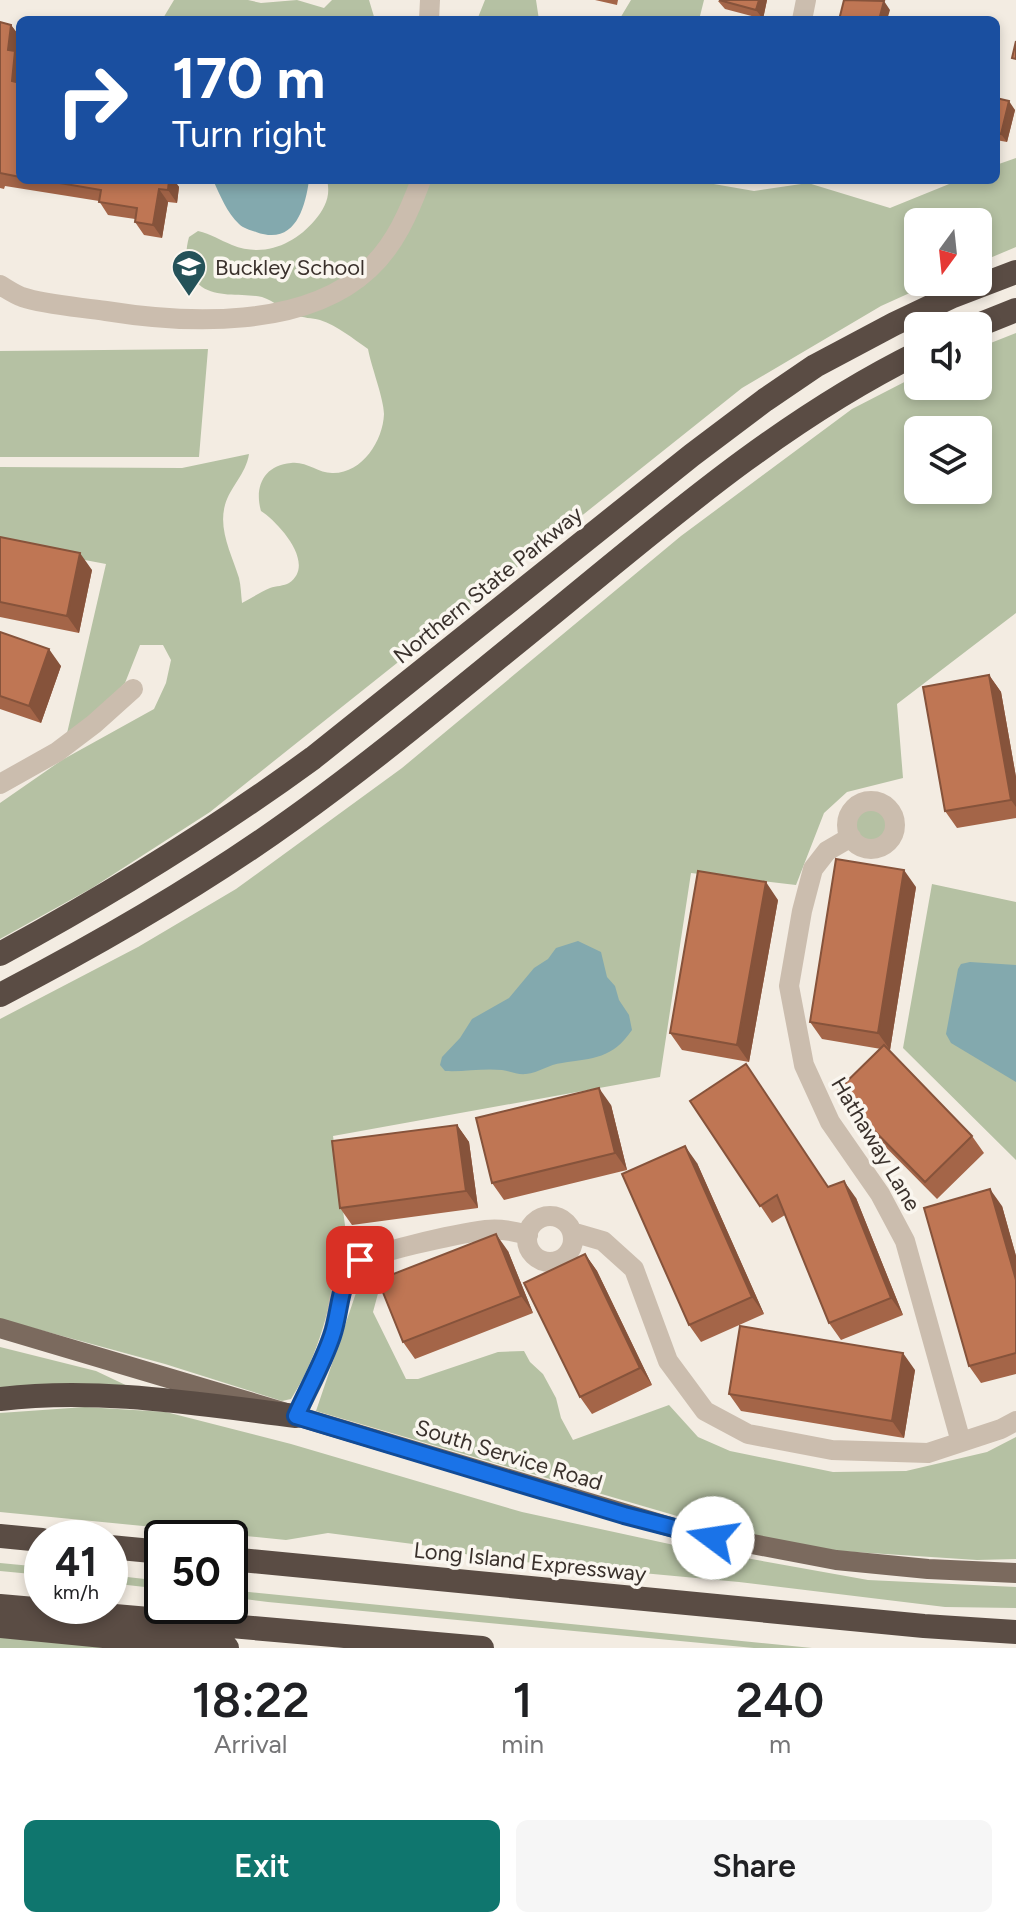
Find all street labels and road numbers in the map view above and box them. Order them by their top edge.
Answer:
street label: Northern State Parkway [388,500,588,669]
street label: Hathaway Lane [825,1072,927,1216]
street label: South Service Road [412,1414,606,1496]
street label: Long Island Expressway [412,1536,648,1588]

